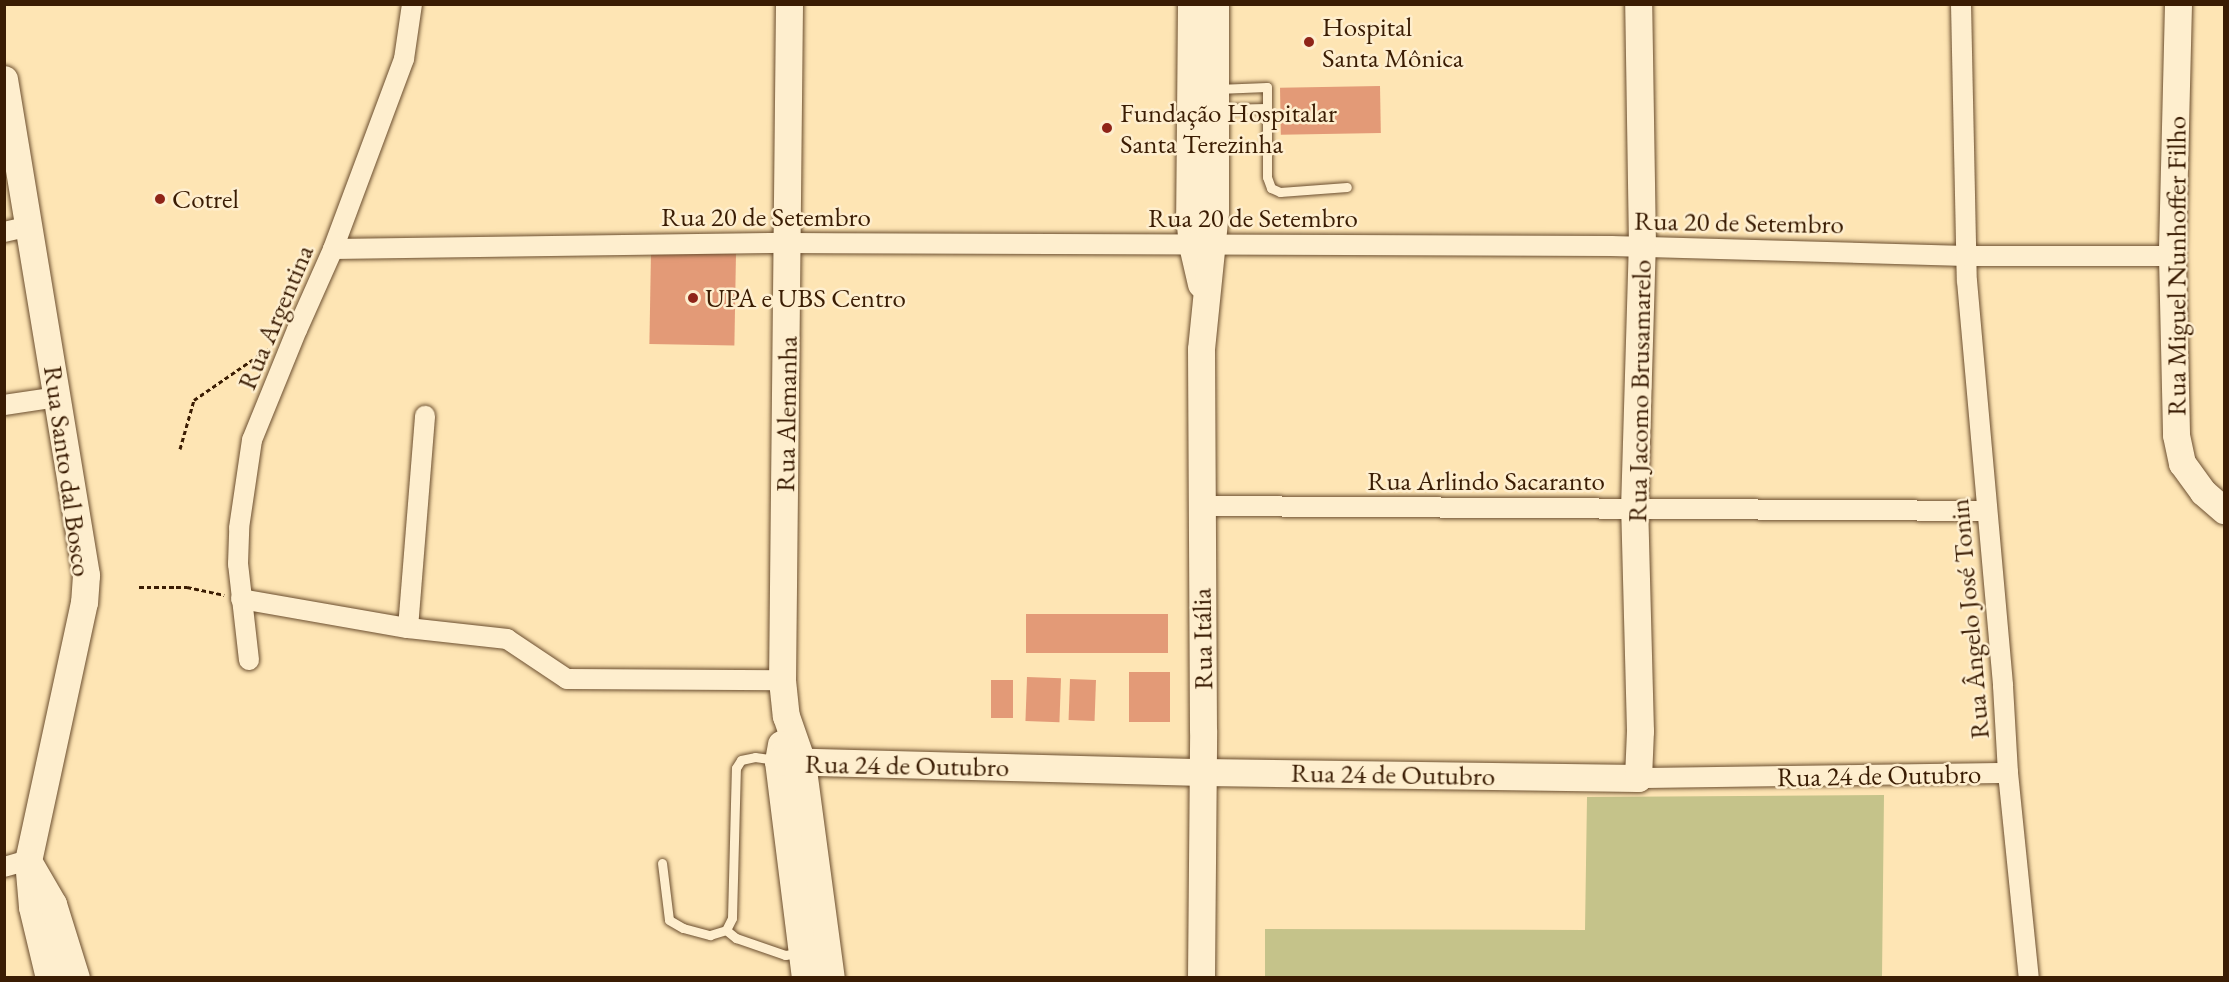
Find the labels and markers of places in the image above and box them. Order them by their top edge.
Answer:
place label: Hospital Santa Mônica [1322,10,1464,73]
marker: Hospital Santa Mônica [1300,33,1318,51]
place label: Fundação Hospitalar Santa Terezinha [1120,96,1337,159]
marker: Fundação Hospitalar Santa Terezinha [1098,119,1116,137]
place label: Cotrel [172,183,239,215]
marker: Cotrel [153,192,167,206]
place label: UPA e UBS Centro [705,282,906,314]
marker: UPA e UBS Centro [686,291,700,305]

